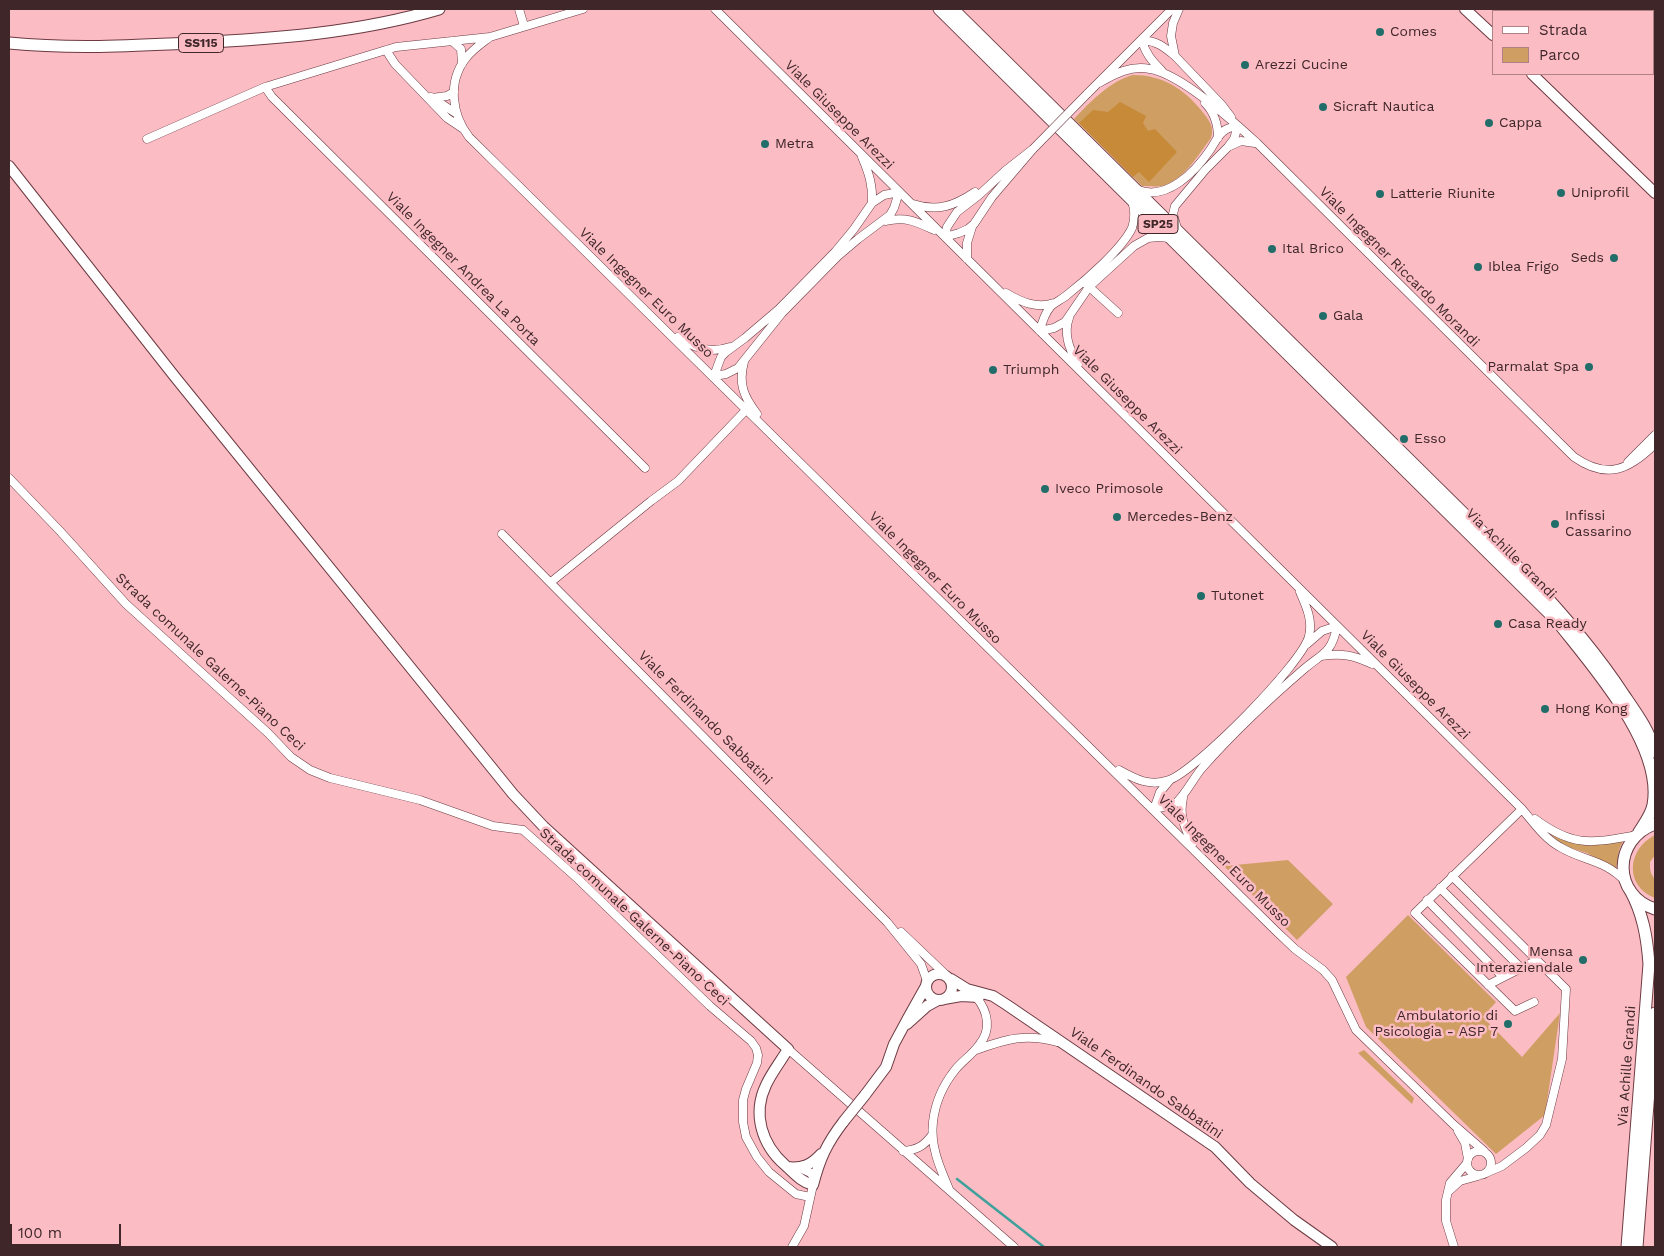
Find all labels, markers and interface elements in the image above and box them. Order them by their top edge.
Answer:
legend [1492,10,1654,75]
text: Strada [1539,21,1587,39]
place label: Comes [1390,24,1437,40]
marker: Comes [1374,26,1386,38]
road number: SS115 [178,34,224,52]
text: Parco [1539,46,1580,64]
street label: Viale Giuseppe Arezzi [781,57,897,173]
place label: Arezzi Cucine [1255,57,1348,73]
marker: Arezzi Cucine [1239,59,1251,71]
place label: Sicraft Nautica [1333,99,1434,115]
marker: Sicraft Nautica [1317,101,1329,113]
place label: Cappa [1499,115,1542,131]
marker: Cappa [1483,117,1495,129]
place label: Metra [775,136,814,152]
marker: Metra [759,138,771,150]
street label: Viale Ingegner Riccardo Morandi [1315,183,1483,351]
place label: Uniprofil [1571,185,1629,201]
place label: Latterie Riunite [1390,186,1495,202]
marker: Uniprofil [1555,187,1567,199]
marker: Latterie Riunite [1374,188,1386,200]
street label: Viale Ingegner Andrea La Porta [383,189,543,349]
road number: SP25 [1138,214,1178,233]
street label: Viale Ingegner Euro Musso [575,224,717,362]
place label: Ital Brico [1282,241,1344,257]
marker: Ital Brico [1266,243,1278,255]
place label: Seds [1571,250,1604,266]
marker: Seds [1608,252,1620,264]
place label: Iblea Frigo [1488,259,1559,275]
marker: Iblea Frigo [1472,261,1484,273]
place label: Gala [1333,308,1363,324]
marker: Gala [1317,310,1329,322]
street label: Viale Giuseppe Arezzi [1069,342,1185,458]
place label: Parmalat Spa [1487,359,1579,375]
marker: Parmalat Spa [1583,361,1595,373]
place label: Triumph [1003,362,1059,378]
marker: Triumph [987,364,999,376]
place label: Esso [1414,431,1446,447]
marker: Esso [1398,433,1410,445]
place label: Iveco Primosole [1055,481,1163,497]
marker: Iveco Primosole [1039,483,1051,495]
street label: Via Achille Grandi [1462,505,1560,603]
street label: Viale Ingegner Euro Musso [865,508,1005,648]
place label: Infissi Cassarino [1565,508,1632,540]
place label: Mercedes-Benz [1127,509,1233,525]
marker: Mercedes-Benz [1111,511,1123,523]
marker: Infissi Cassarino [1549,518,1561,530]
street label: Strada comunale Galerne-Piano Ceci [112,570,308,754]
place label: Tutonet [1211,588,1264,604]
marker: Tutonet [1195,590,1207,602]
place label: Casa Ready [1508,616,1587,632]
marker: Casa Ready [1492,618,1504,630]
street label: Viale Giuseppe Arezzi [1357,627,1473,743]
street label: Viale Ferdinando Sabbatini [634,647,776,789]
place label: Hong Kong [1555,701,1628,717]
marker: Hong Kong [1539,703,1551,715]
street label: Viale Ingegner Euro Musso [1154,791,1294,931]
street label: Strada comunale Galerne-Piano Ceci [536,825,732,1009]
place label: Mensa Interaziendale [1476,944,1573,976]
marker: Mensa Interaziendale [1577,954,1589,966]
street label: Via Achille Grandi [1614,1005,1640,1127]
place label: Ambulatorio di Psicologia - ASP 7 [1374,1008,1498,1040]
marker: Ambulatorio di Psicologia - ASP 7 [1502,1018,1514,1030]
street label: Viale Ferdinando Sabbatini [1066,1024,1226,1142]
scale bar [12,1214,124,1246]
text: 100 m [18,1224,62,1242]

